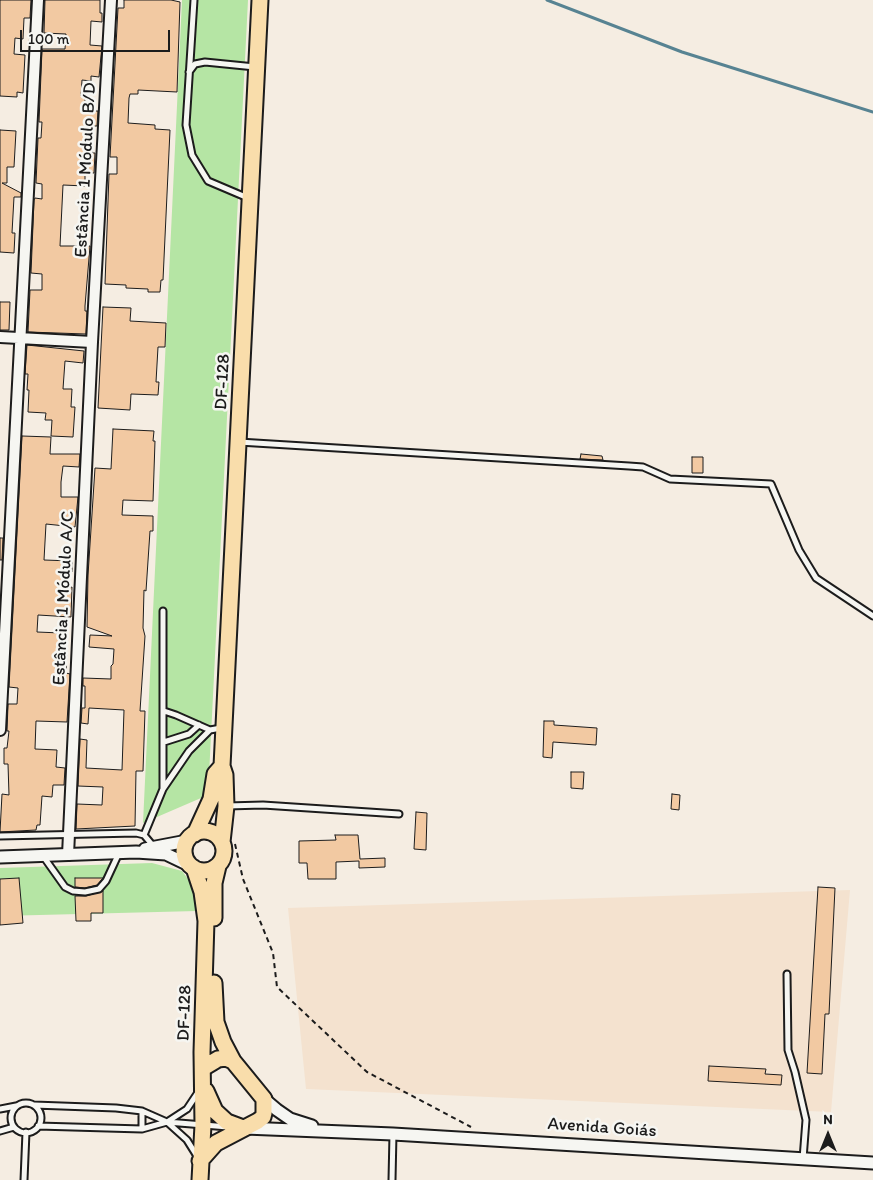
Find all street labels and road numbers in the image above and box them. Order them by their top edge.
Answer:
street label: Estância 1 Módulo B/D [71,82,101,258]
street label: DF-128 [211,353,235,411]
street label: Estância 1 Módulo A/C [49,510,79,686]
street label: DF-128 [173,985,197,1041]
street label: Avenida Goiás [547,1113,657,1143]

